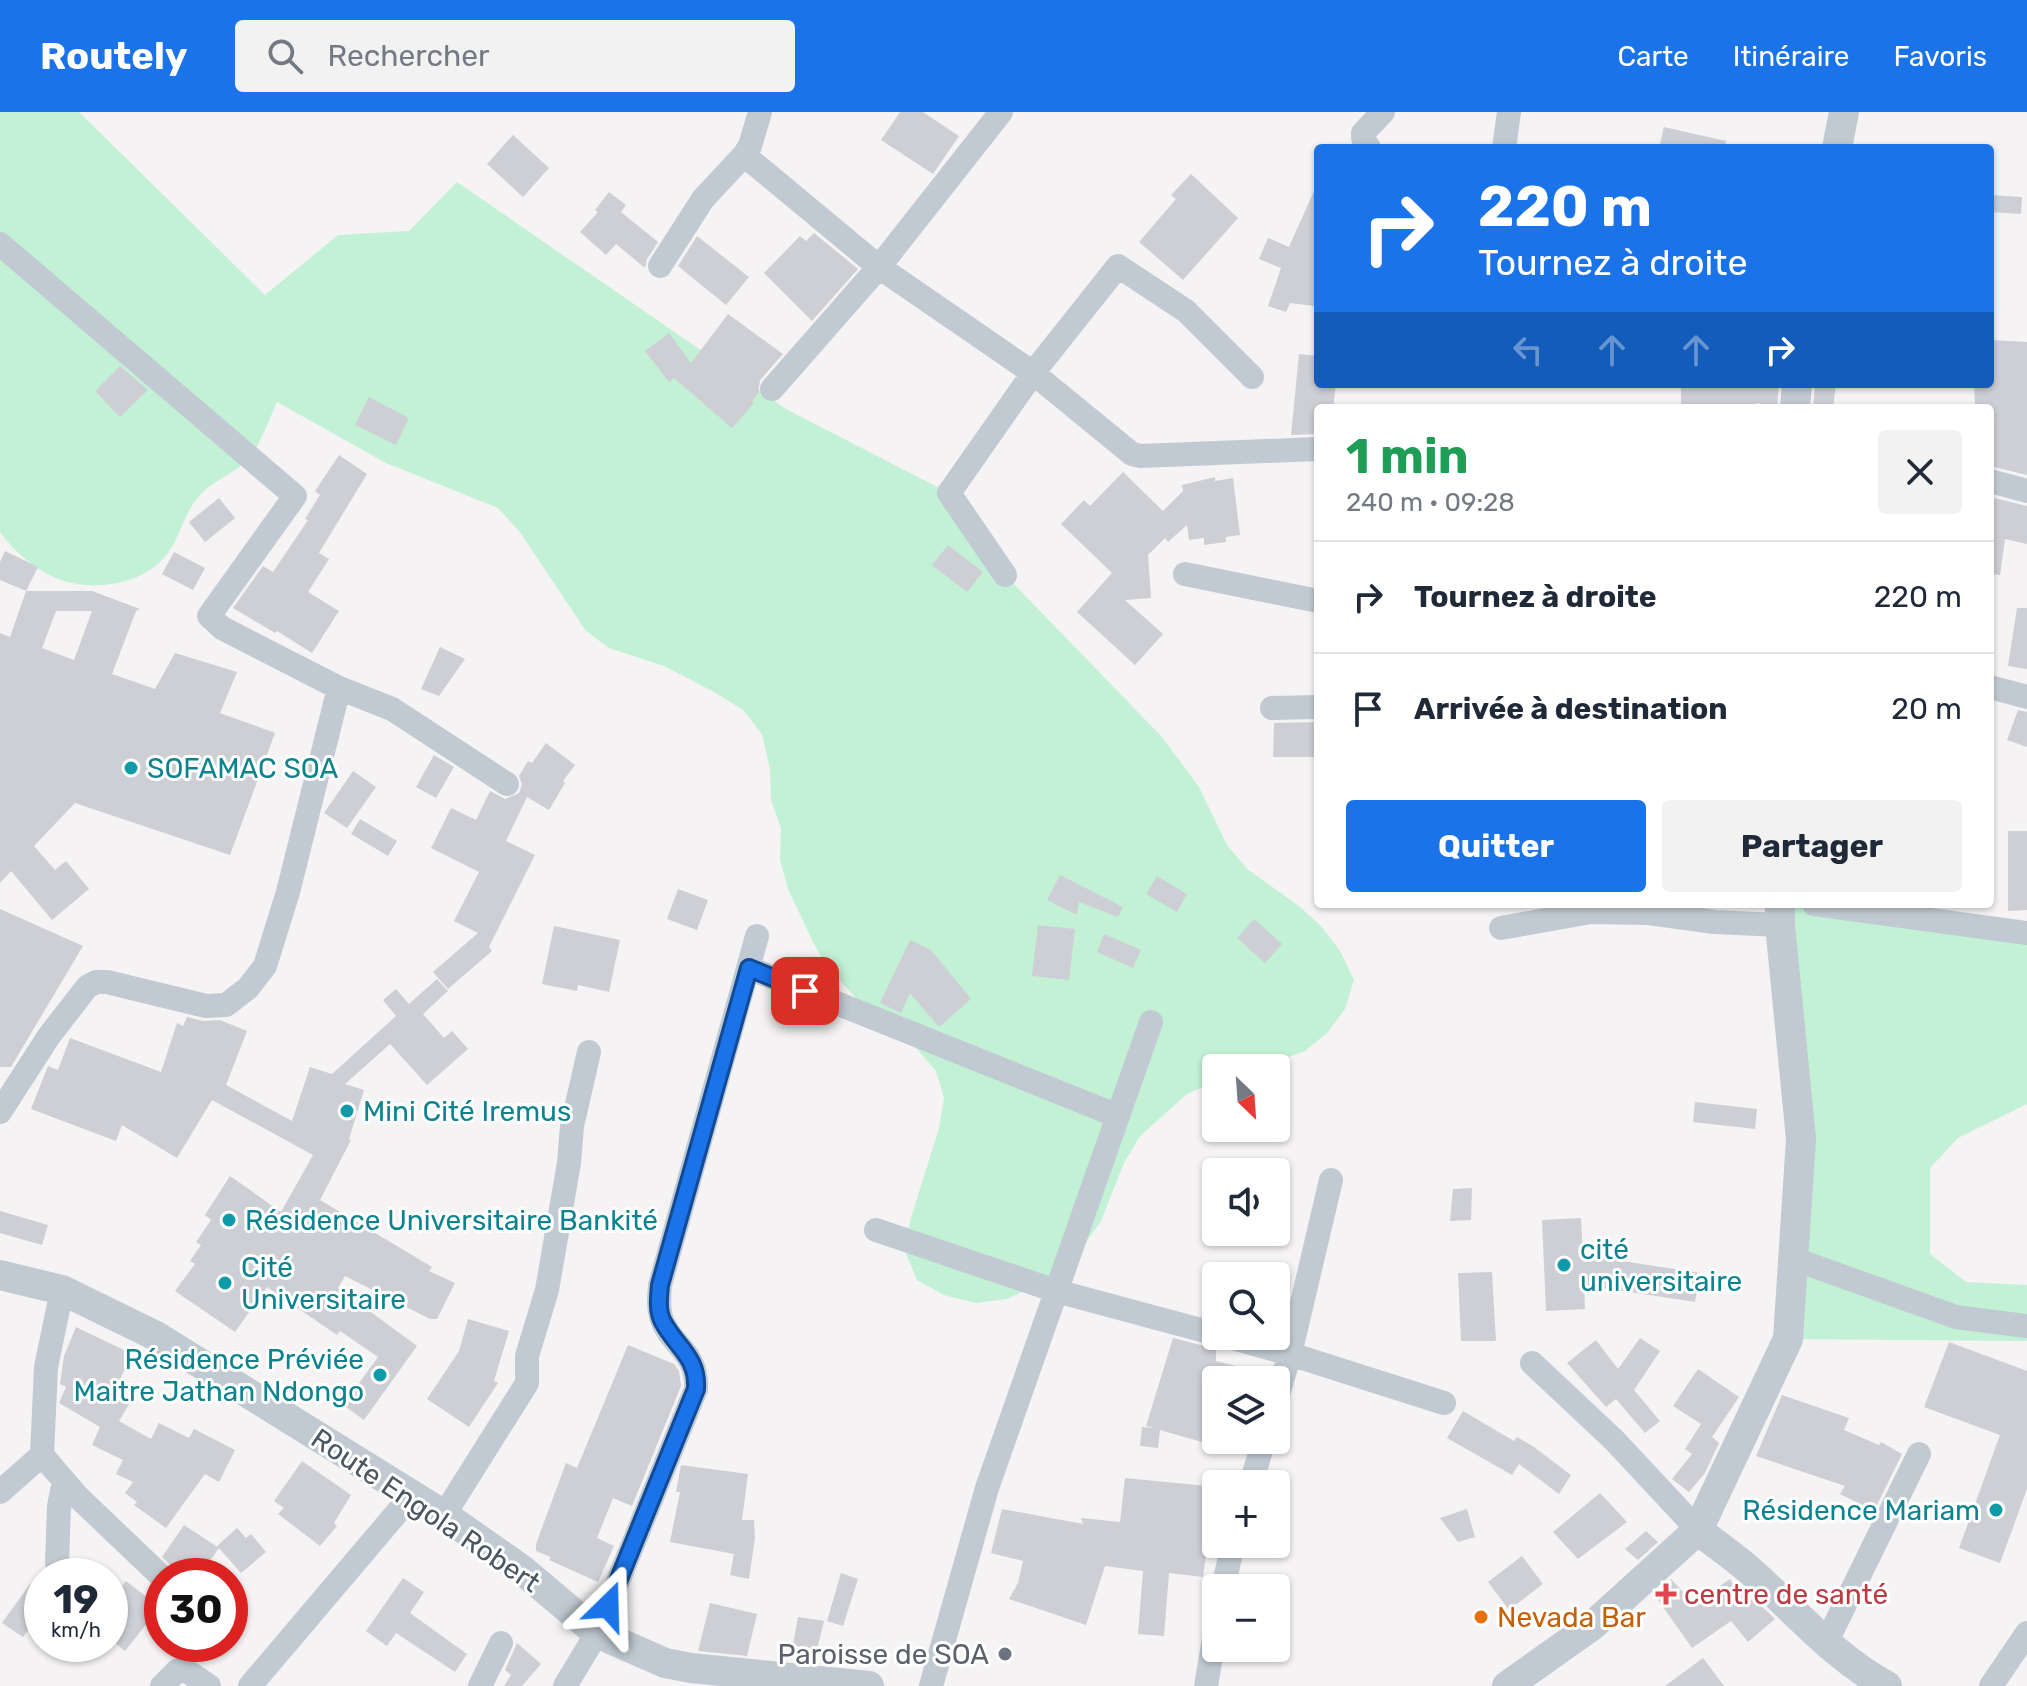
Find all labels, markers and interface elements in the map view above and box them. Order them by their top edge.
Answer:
search box [235,20,795,92]
text: Routely [40,33,187,79]
icon: search [263,34,307,78]
text: Rechercher [327,38,490,74]
text: Carte [1617,40,1689,73]
text: Itinéraire [1733,40,1850,73]
text: Favoris [1894,40,1987,73]
text: 220 m [1478,174,1652,240]
icon: right [1346,176,1450,280]
text: Tournez à droite [1478,241,1748,284]
icon: left [1506,328,1550,372]
icon: ahead [1590,328,1634,372]
icon: ahead [1674,328,1718,372]
icon: right [1758,328,1802,372]
text: 1 min [1346,428,1469,485]
button: close [1878,430,1962,514]
text: 240 m · 09:28 [1346,487,1515,518]
icon: right [1346,575,1390,619]
text: Tournez à droite [1414,579,1657,615]
text: 220 m [1874,579,1962,615]
icon: arrive [1346,687,1390,731]
text: Arrivée à destination [1414,691,1728,727]
text: 20 m [1891,691,1962,727]
place label: SOFAMAC SOA [147,752,338,785]
marker: SOFAMAC SOA [122,759,140,777]
button: Quitter [1346,800,1646,892]
button: Partager [1662,800,1962,892]
pin [771,957,839,1025]
icon: arrive [783,969,827,1013]
north arrow [1202,1054,1290,1142]
map controls [1202,1054,1290,1662]
place label: Mini Cité Iremus [363,1095,571,1128]
marker: Mini Cité Iremus [338,1102,356,1120]
button: sound [1202,1158,1290,1246]
place label: Résidence Universitaire Bankité [245,1204,658,1237]
marker: Résidence Universitaire Bankité [220,1211,238,1229]
place label: cité universitaire [1580,1233,1742,1298]
place label: Cité Universitaire [241,1251,406,1316]
marker: cité universitaire [1555,1256,1573,1274]
button: search [1202,1262,1290,1350]
marker: Cité Universitaire [216,1274,234,1292]
place label: Résidence Préviée Maitre Jathan Ndongo [73,1343,364,1408]
marker: Résidence Préviée Maitre Jathan Ndongo [371,1366,389,1384]
button: layers [1202,1366,1290,1454]
street label: Route Engola Robert [305,1422,546,1599]
button: + [1202,1470,1290,1558]
place label: Résidence Mariam [1742,1494,1980,1527]
marker: Résidence Mariam [1987,1501,2005,1519]
speed limit sign: 30 [144,1558,248,1662]
position arrow [566,1564,650,1648]
button: − [1202,1574,1290,1662]
text: 19 [53,1576,99,1623]
place label: centre de santé [1684,1578,1888,1611]
marker: centre de santé [1655,1583,1677,1605]
place label: Nevada Bar [1497,1601,1646,1634]
marker: Nevada Bar [1472,1608,1490,1626]
text: km/h [51,1618,101,1642]
place label: Paroisse de SOA [778,1638,989,1671]
marker: Paroisse de SOA [996,1645,1014,1663]

